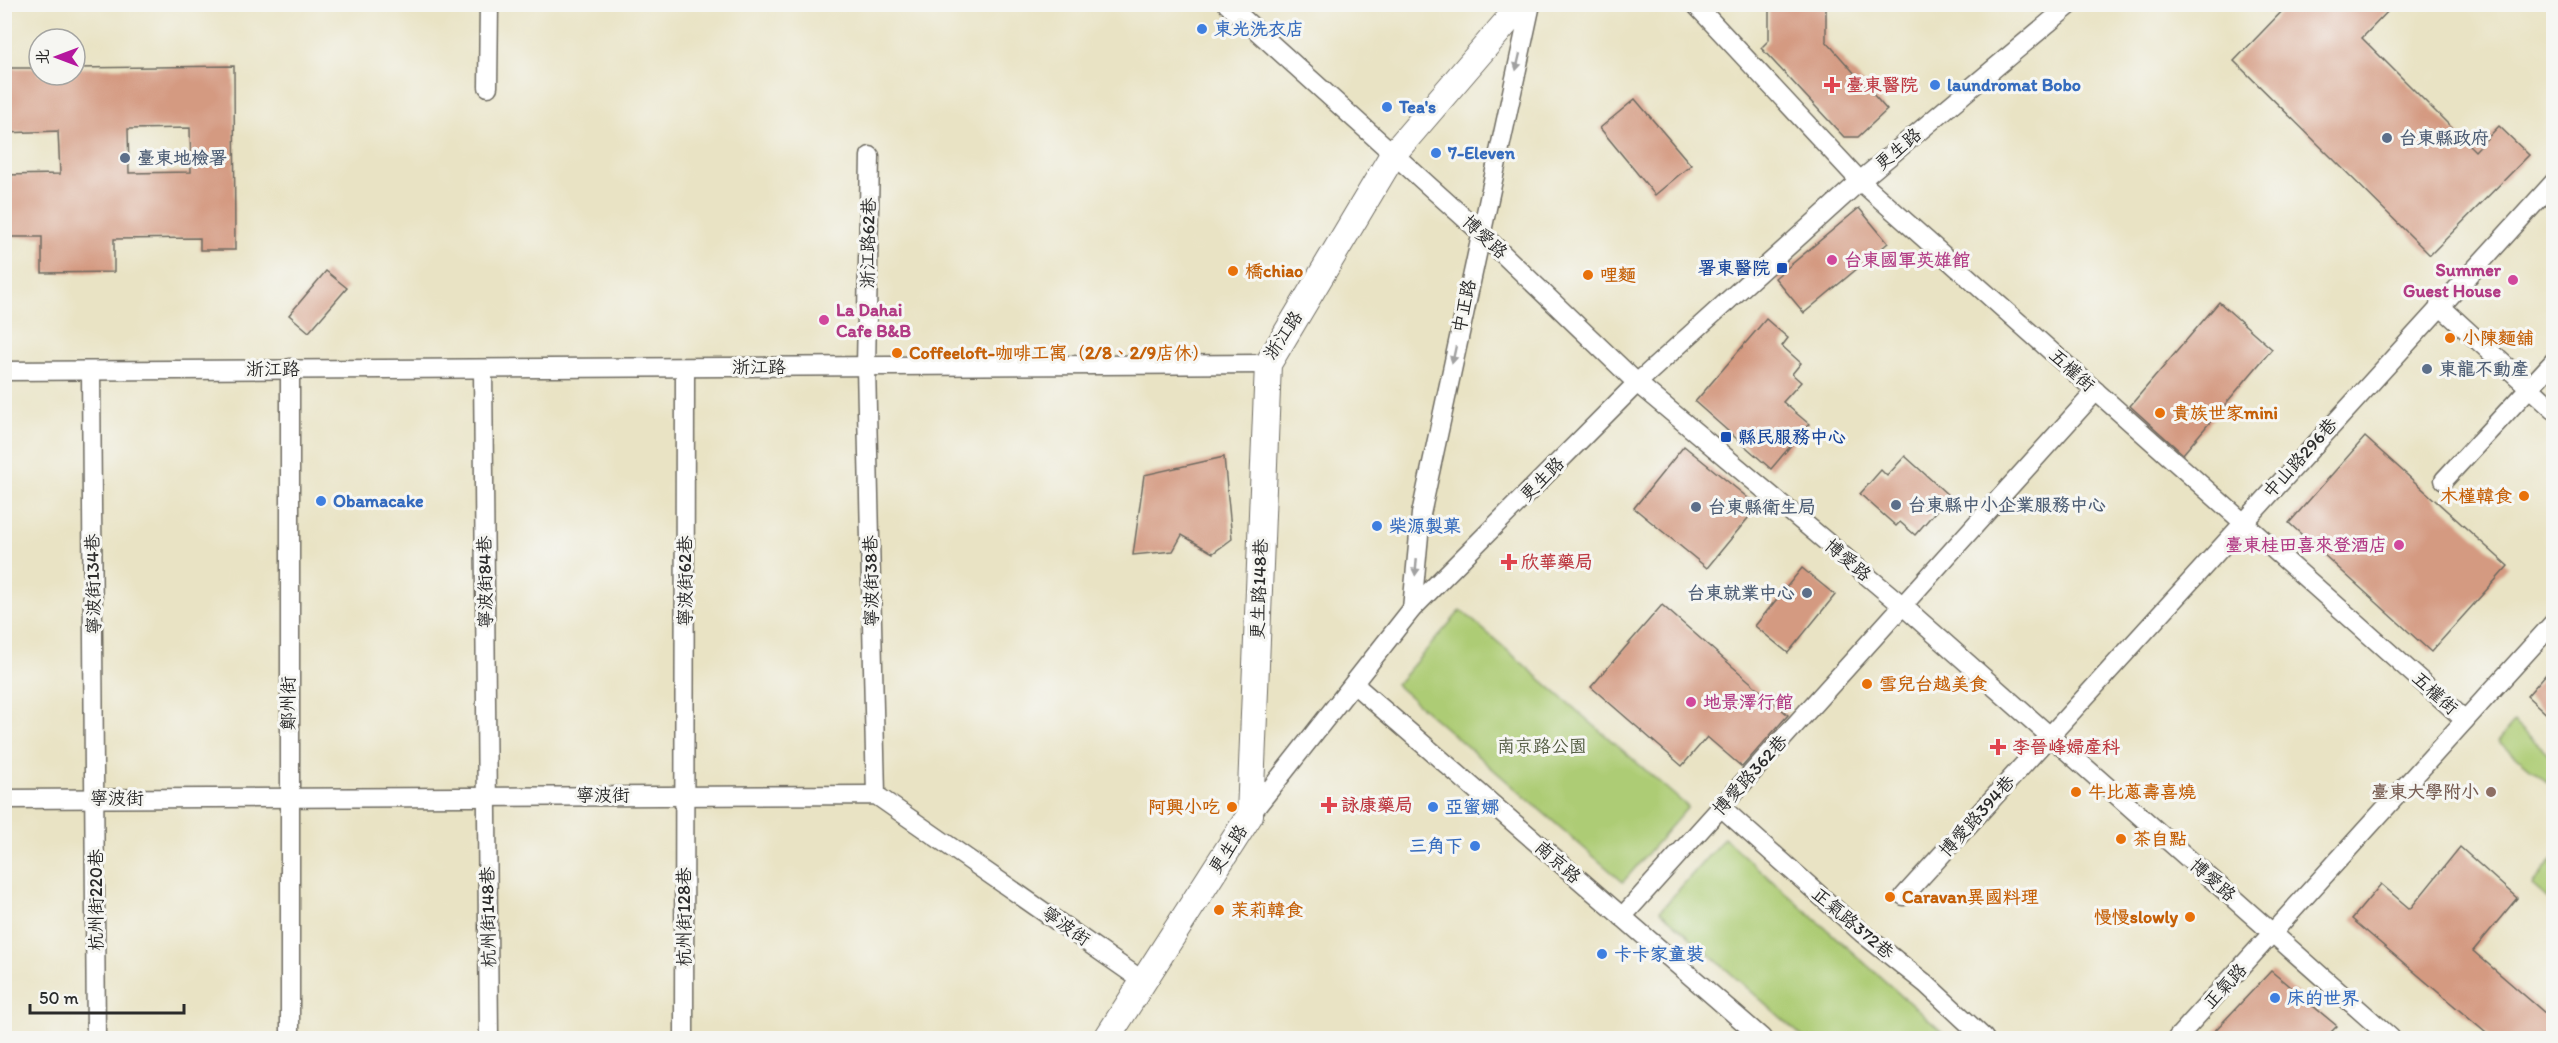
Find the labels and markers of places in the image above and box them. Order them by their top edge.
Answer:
place label: 東光洗衣店 [1214,18,1304,40]
marker: 東光洗衣店 [1195,22,1209,36]
place label: 臺東醫院 [1846,74,1918,96]
place label: laundromat Bobo [1947,74,2081,96]
marker: 臺東醫院 [1823,76,1841,94]
marker: laundromat Bobo [1928,78,1942,92]
place label: Tea's [1398,96,1436,118]
marker: Tea's [1380,100,1394,114]
place label: 台東縣政府 [2399,127,2489,149]
marker: 台東縣政府 [2380,131,2394,145]
place label: 7-Eleven [1447,142,1516,164]
marker: 7-Eleven [1429,146,1443,160]
place label: 臺東地檢署 [137,147,227,169]
marker: 臺東地檢署 [118,151,132,165]
place label: 台東國軍英雄館 [1844,249,1970,271]
marker: 台東國軍英雄館 [1825,253,1839,267]
place label: 署東醫院 [1698,257,1770,279]
place label: Summer Guest House [2403,259,2502,302]
place label: 橋chiao [1245,260,1303,282]
marker: 署東醫院 [1775,261,1789,275]
marker: 橋chiao [1226,264,1240,278]
place label: 哩麵 [1600,264,1636,286]
marker: 哩麵 [1581,268,1595,282]
marker: Summer Guest House [2506,273,2520,287]
place label: La Dahai Cafe B&B [836,299,911,342]
marker: La Dahai Cafe B&B [817,313,831,327]
place label: 小陳麵舖 [2462,327,2534,349]
marker: 小陳麵舖 [2443,331,2457,345]
place label: Coffeeloft-咖啡工寓（2/8、2/9店休） [909,342,1210,364]
marker: Coffeeloft-咖啡工寓（2/8、2/9店休） [890,346,904,360]
place label: 東龍不動產 [2439,358,2529,380]
marker: 東龍不動產 [2420,362,2434,376]
place label: 貴族世家mini [2172,402,2278,424]
marker: 貴族世家mini [2153,406,2167,420]
place label: 縣民服務中心 [1738,426,1846,448]
marker: 縣民服務中心 [1719,430,1733,444]
place label: 木槿韓食 [2440,485,2512,507]
marker: 木槿韓食 [2517,489,2531,503]
place label: Obamacake [333,490,424,512]
marker: Obamacake [314,494,328,508]
place label: 台東縣中小企業服務中心 [1908,494,2106,516]
place label: 台東縣衛生局 [1708,496,1816,518]
marker: 台東縣中小企業服務中心 [1889,498,1903,512]
marker: 台東縣衛生局 [1689,500,1703,514]
place label: 柴源製菓 [1389,515,1461,537]
marker: 柴源製菓 [1370,519,1384,533]
place label: 臺東桂田喜來登酒店 [2225,534,2387,556]
marker: 臺東桂田喜來登酒店 [2392,538,2406,552]
place label: 欣華藥局 [1521,551,1593,573]
marker: 欣華藥局 [1502,555,1516,569]
place label: 台東就業中心 [1687,582,1795,604]
marker: 台東就業中心 [1800,586,1814,600]
place label: 雪兒台越美食 [1879,673,1987,695]
marker: 雪兒台越美食 [1860,677,1874,691]
place label: 地景澤行館 [1703,691,1793,713]
marker: 地景澤行館 [1684,695,1698,709]
place label: 李晉峰婦產科 [2012,736,2120,758]
marker: 李晉峰婦產科 [1989,738,2007,756]
place label: 牛比蔥壽喜燒 [2088,781,2196,803]
place label: 臺東大學附小 [2371,781,2479,803]
marker: 牛比蔥壽喜燒 [2069,785,2083,799]
marker: 臺東大學附小 [2484,785,2498,799]
place label: 詠康藥局 [1341,794,1413,816]
place label: 阿興小吃 [1148,796,1220,818]
place label: 亞蜜娜 [1445,796,1499,818]
marker: 詠康藥局 [1322,798,1336,812]
marker: 阿興小吃 [1225,800,1239,814]
marker: 亞蜜娜 [1426,800,1440,814]
place label: 茶自點 [2133,828,2187,850]
marker: 茶自點 [2114,832,2128,846]
place label: 三角下 [1409,835,1463,857]
marker: 三角下 [1468,839,1482,853]
place label: Caravan異國料理 [1902,886,2039,908]
marker: Caravan異國料理 [1883,890,1897,904]
place label: 茉莉韓食 [1231,899,1303,921]
marker: 茉莉韓食 [1212,903,1226,917]
place label: 慢慢slowly [2094,906,2179,928]
marker: 慢慢slowly [2183,910,2197,924]
place label: 卡卡家童裝 [1614,943,1704,965]
marker: 卡卡家童裝 [1595,947,1609,961]
place label: 床的世界 [2287,987,2359,1009]
marker: 床的世界 [2268,991,2282,1005]

